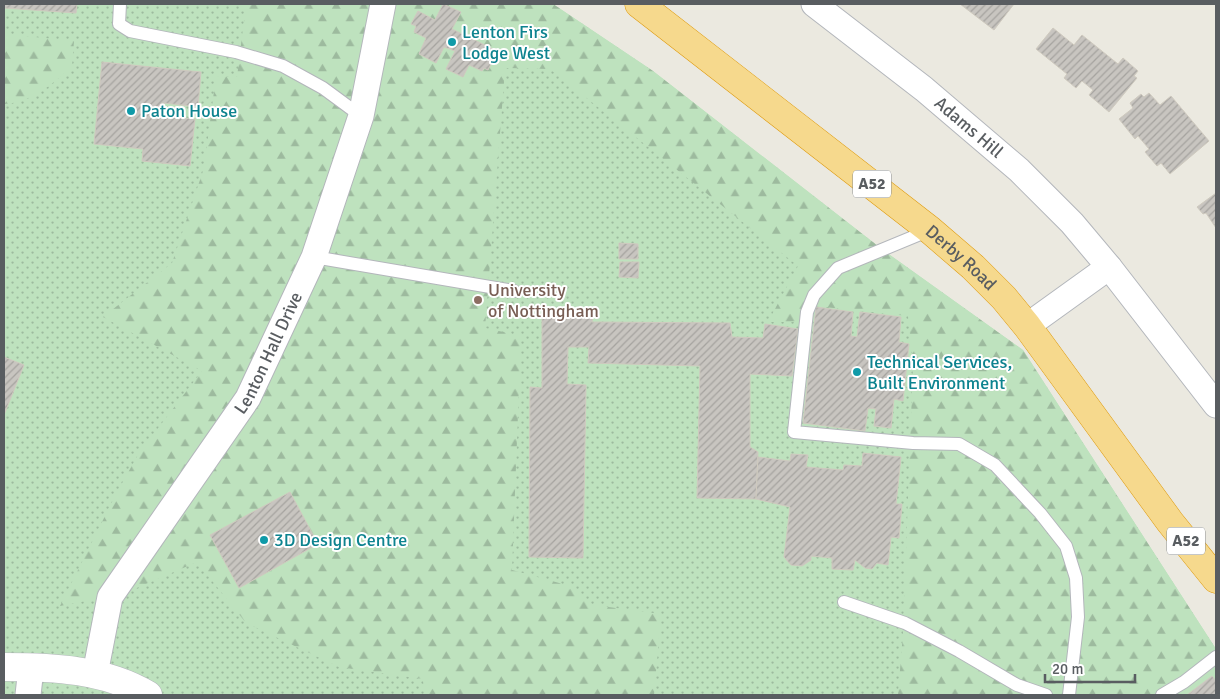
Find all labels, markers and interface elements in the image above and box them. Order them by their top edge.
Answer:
place label: Lenton Firs Lodge West [462,21,550,64]
marker: Lenton Firs Lodge West [446,36,458,48]
street label: Adams Hill [930,92,1008,163]
place label: Paton House [141,100,237,122]
marker: Paton House [125,105,137,117]
road number: A52 [853,170,891,198]
street label: Derby Road [921,220,1001,295]
place label: University of Nottingham [488,279,599,322]
street label: Lenton Hall Drive [229,288,307,418]
marker: University of Nottingham [472,294,484,306]
place label: Technical Services, Built Environment [867,351,1012,394]
marker: Technical Services, Built Environment [851,366,863,378]
road number: A52 [1167,528,1205,554]
place label: 3D Design Centre [274,529,407,551]
marker: 3D Design Centre [258,534,270,546]
scale bar [1045,652,1135,684]
text: 20 m [1052,660,1083,678]

